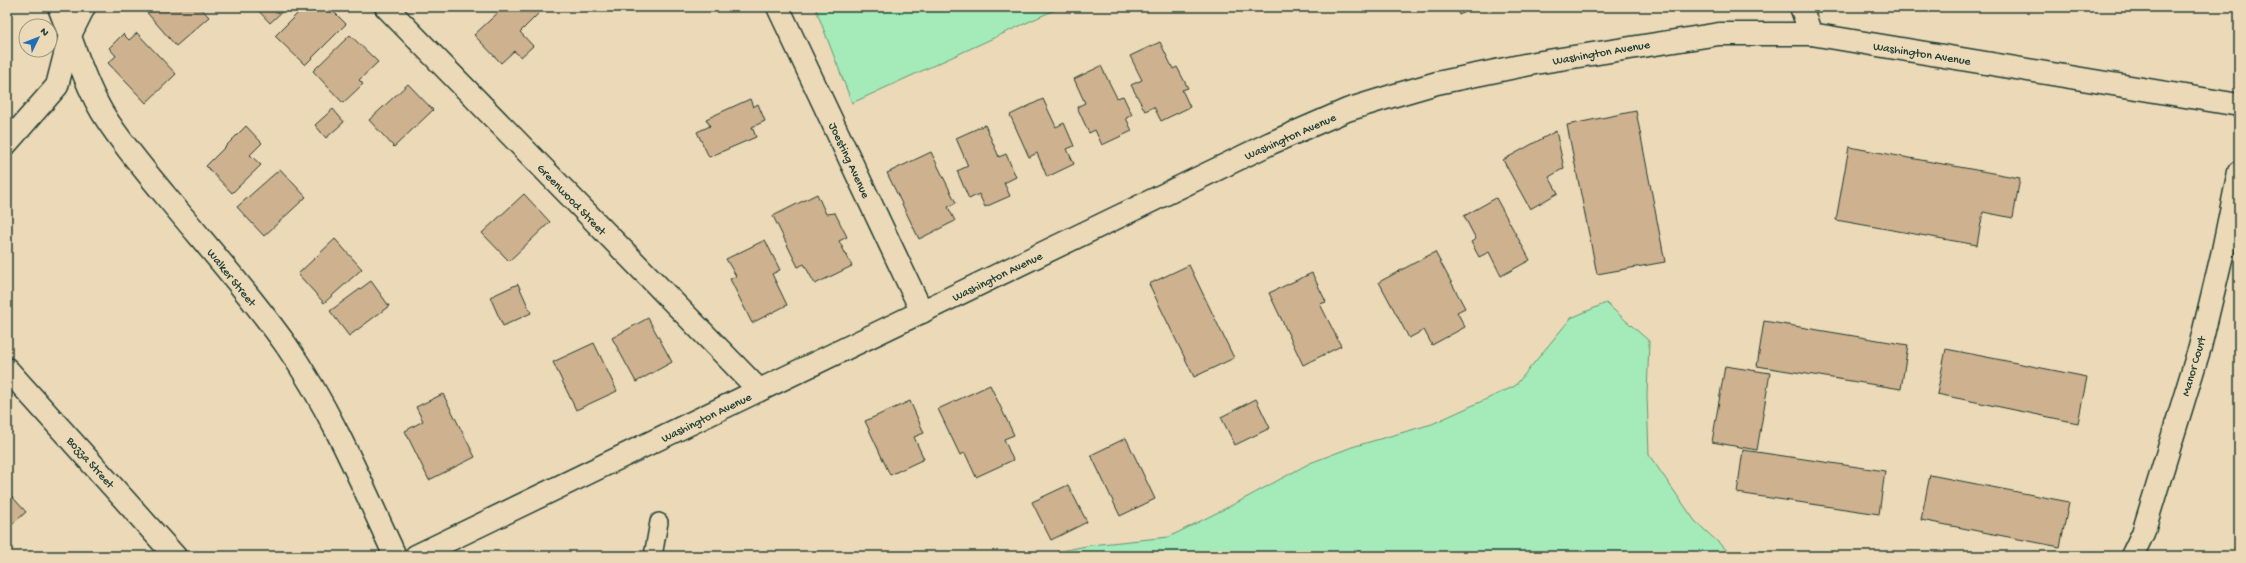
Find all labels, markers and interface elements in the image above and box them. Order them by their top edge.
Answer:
north arrow [18,18,58,58]
text: N [37,26,51,39]
street label: Washington Avenue [1552,38,1652,69]
street label: Washington Avenue [1872,40,1972,70]
street label: Washington Avenue [1243,111,1339,164]
street label: Joesting Avenue [824,121,872,202]
street label: Greenwood Street [533,162,609,240]
street label: Walker Street [203,247,259,311]
street label: Washington Avenue [950,250,1046,306]
street label: Manor Court [2180,334,2210,398]
street label: Washington Avenue [659,391,755,447]
street label: Bozza Street [62,434,117,493]

